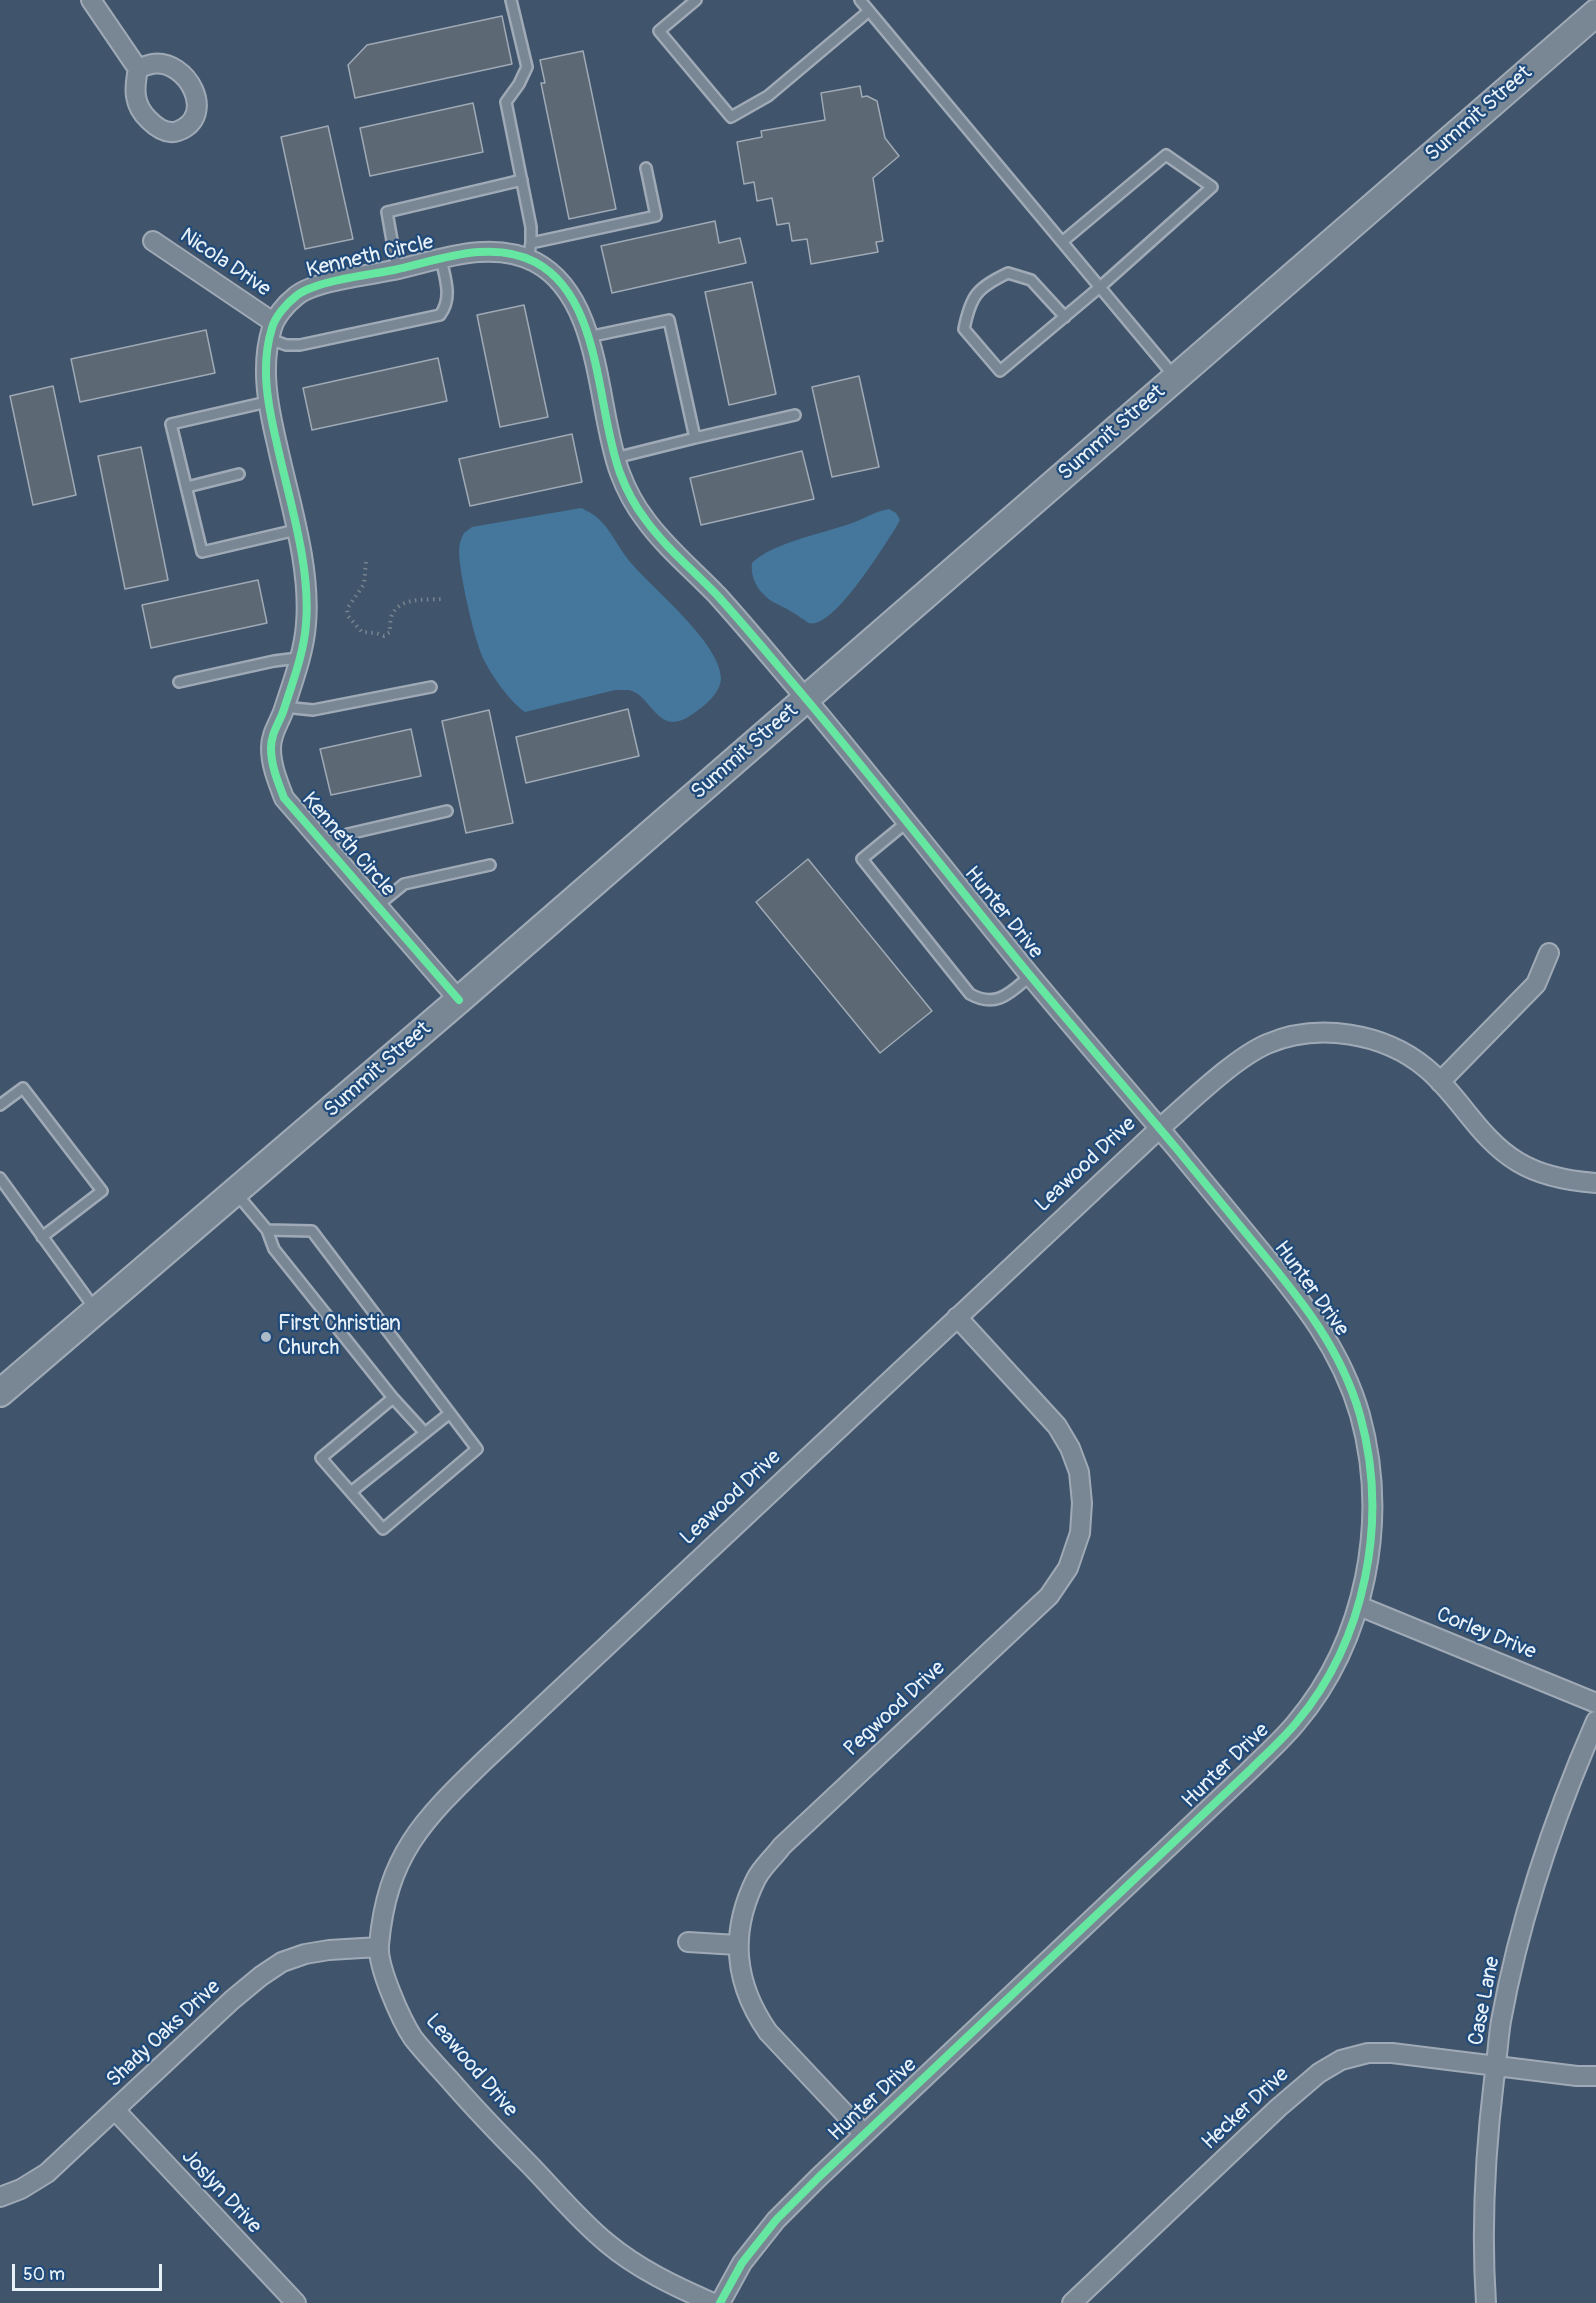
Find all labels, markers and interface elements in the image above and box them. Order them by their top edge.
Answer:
street label: Summit Street [1420,61,1538,167]
street label: Nicola Drive [175,223,275,303]
street label: Kenneth Circle [304,230,436,284]
street label: Summit Street [1053,380,1171,486]
street label: Summit Street [686,699,804,805]
street label: Kenneth Circle [296,788,400,902]
street label: Hunter Drive [958,862,1048,964]
street label: Summit Street [319,1017,437,1123]
street label: Leawood Drive [1030,1112,1142,1218]
street label: Hunter Drive [1268,1237,1354,1341]
place label: First Christian Church [278,1312,401,1362]
marker: First Christian Church [259,1330,273,1344]
street label: Leawood Drive [675,1445,787,1551]
street label: Corley Drive [1432,1603,1540,1665]
street label: Pegwood Drive [839,1656,951,1762]
street label: Hunter Drive [1177,1718,1275,1814]
street label: Case Lane [1464,1954,1506,2048]
street label: Shady Oaks Drive [102,1975,226,2093]
street label: Leawood Drive [419,2009,523,2123]
street label: Hunter Drive [824,2053,922,2147]
street label: Hecker Drive [1197,2062,1295,2156]
street label: Joslyn Drive [176,2145,266,2239]
scale bar [15,2252,165,2290]
text: 50 m [23,2263,65,2286]

